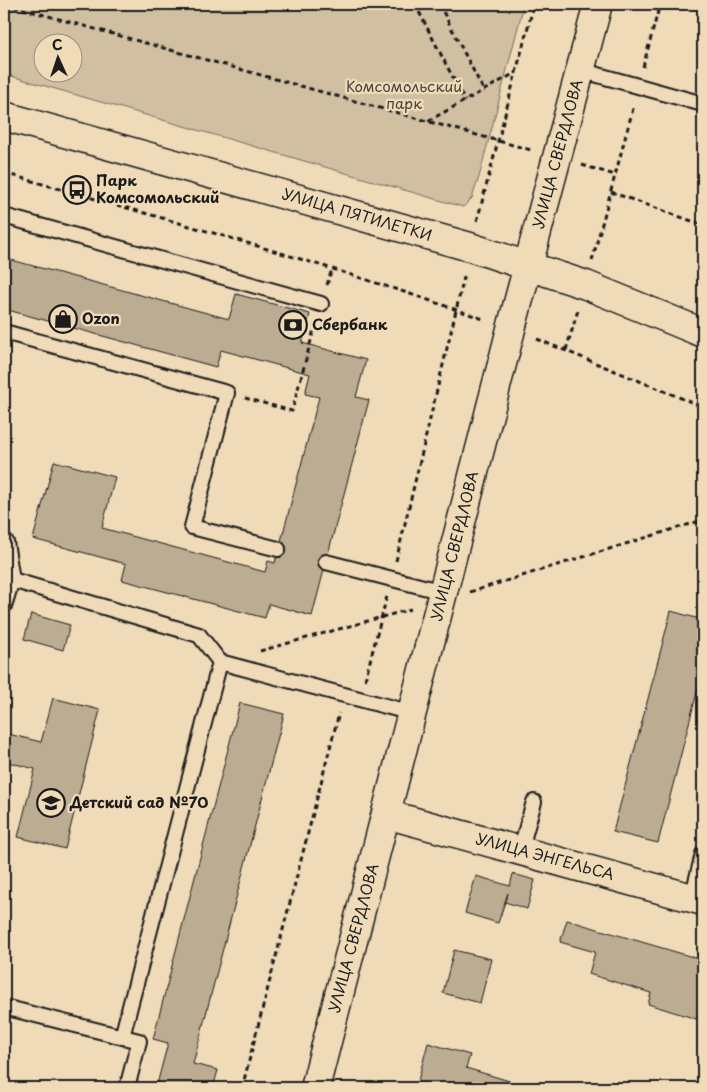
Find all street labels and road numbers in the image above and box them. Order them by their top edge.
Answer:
street label: УЛИЦА СВЕРДЛОВА [526,76,588,231]
street label: УЛИЦА ПЯТИЛЕТКИ [280,181,435,246]
street label: УЛИЦА СВЕРДЛОВА [424,468,483,623]
street label: УЛИЦА ЭНГЕЛЬСА [474,826,617,885]
street label: УЛИЦА СВЕРДЛОВА [322,860,384,1015]

